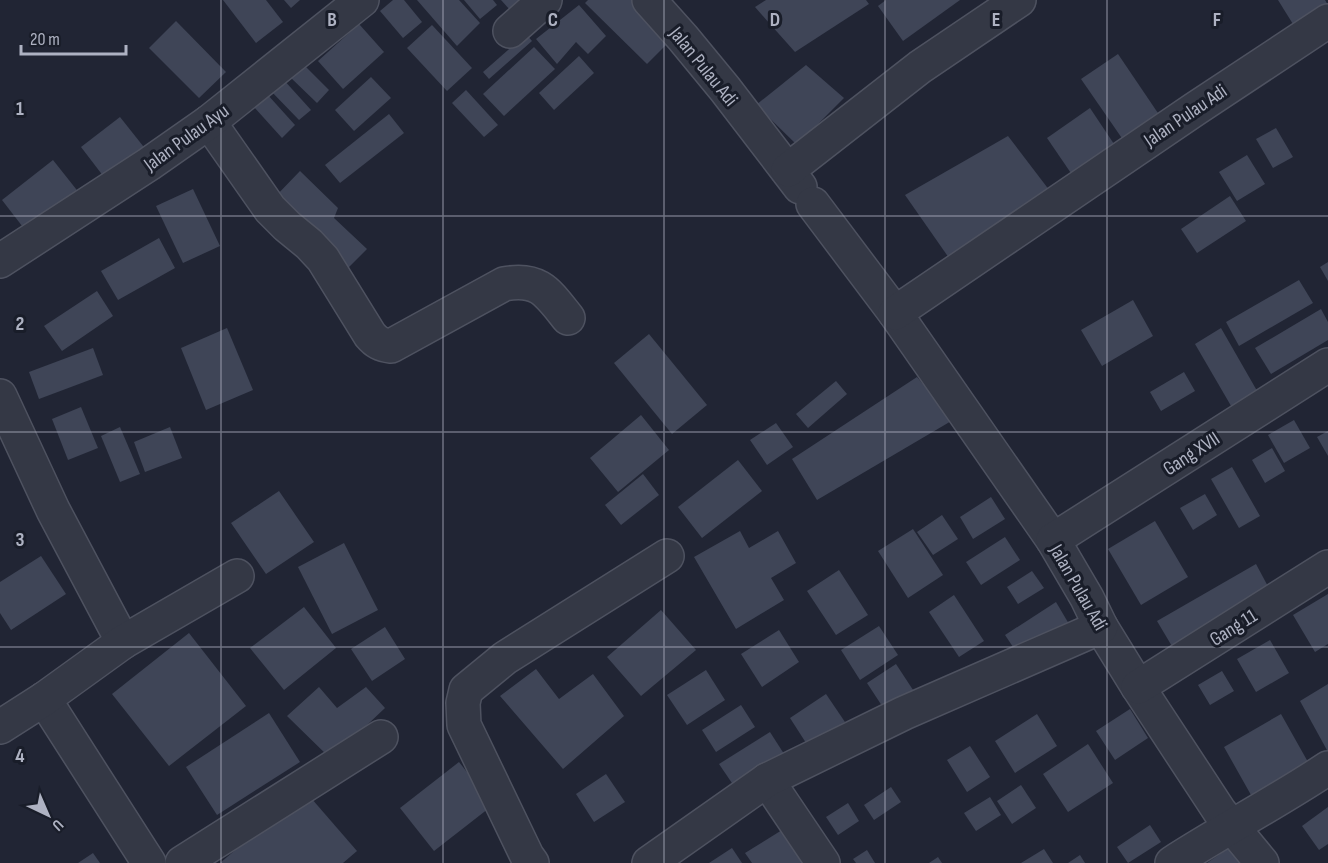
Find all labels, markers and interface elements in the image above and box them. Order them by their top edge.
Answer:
text: B [327,8,337,32]
text: C [548,8,558,32]
text: D [770,8,780,32]
text: E [992,8,1000,32]
text: F [1213,8,1221,32]
scale bar [21,18,126,56]
street label: Jalan Pulau Adi [663,21,742,111]
text: 20 m [30,29,60,50]
street label: Jalan Pulau Adi [1139,79,1232,153]
text: 1 [16,97,24,121]
street label: Jalan Pulau Ayu [139,99,234,177]
text: 2 [16,312,24,336]
street label: Gang XVII [1159,427,1224,481]
text: 3 [16,528,25,552]
street label: Jalan Pulau Adi [1043,539,1112,635]
street label: Gang 11 [1205,604,1262,652]
text: 4 [15,744,25,768]
north arrow [18,785,78,845]
text: U [48,815,67,834]

